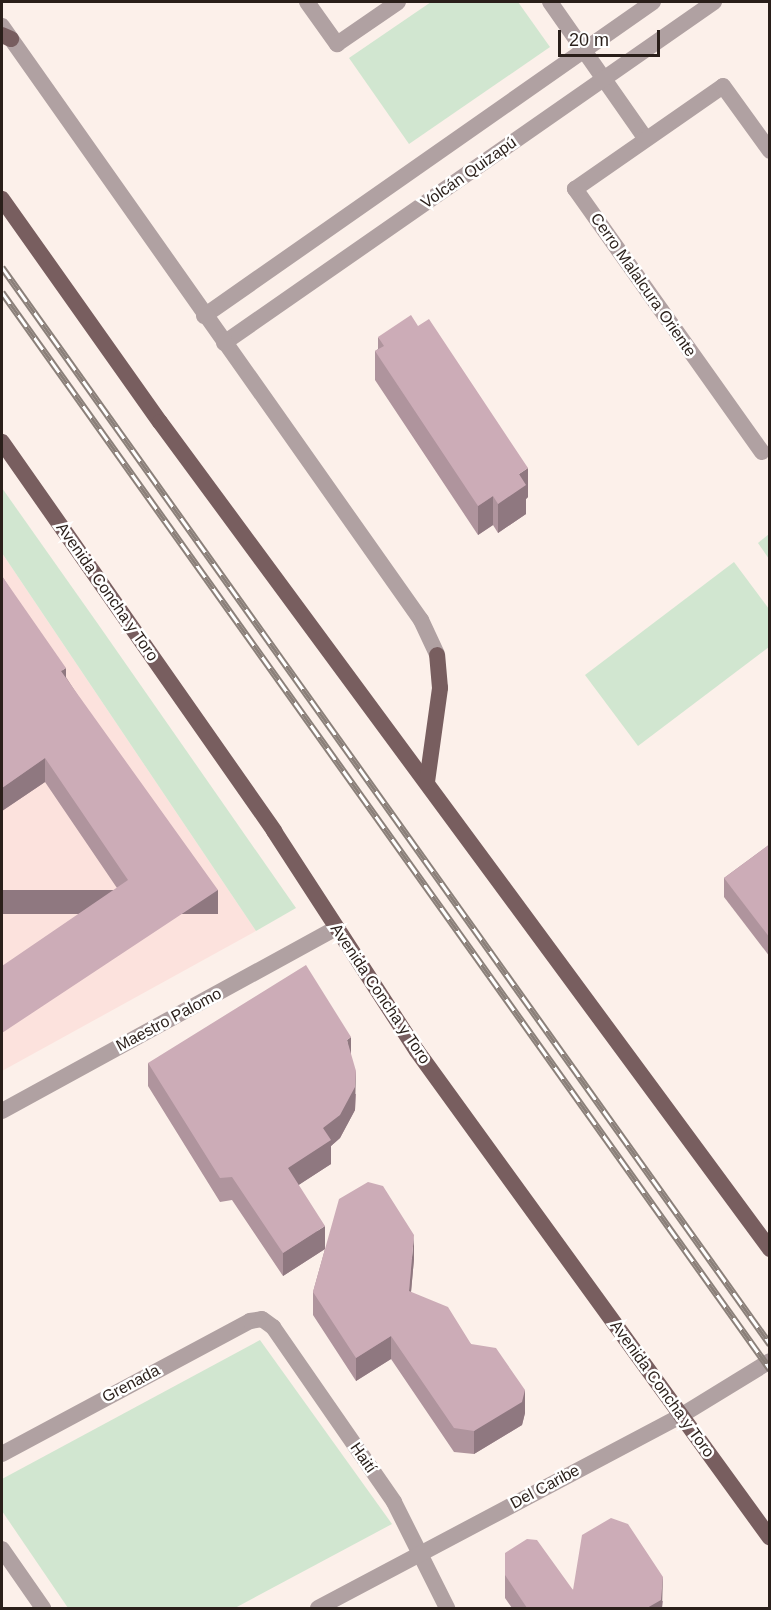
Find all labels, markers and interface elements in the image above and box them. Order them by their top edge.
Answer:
scale bar [561,18,663,56]
text: 20 m [569,30,609,50]
street label: Volcán Quizapú [418,133,520,213]
street label: Cerro Malalcura Oriente [586,210,700,360]
street label: Avenida Concha y Toro [52,519,162,665]
street label: Avenida Concha y Toro [326,920,434,1068]
street label: Maestro Palomo [113,984,225,1056]
street label: Avenida Concha y Toro [606,1317,718,1461]
street label: Grenada [99,1361,163,1407]
street label: Haití [346,1439,380,1477]
street label: Del Caribe [507,1461,583,1513]

